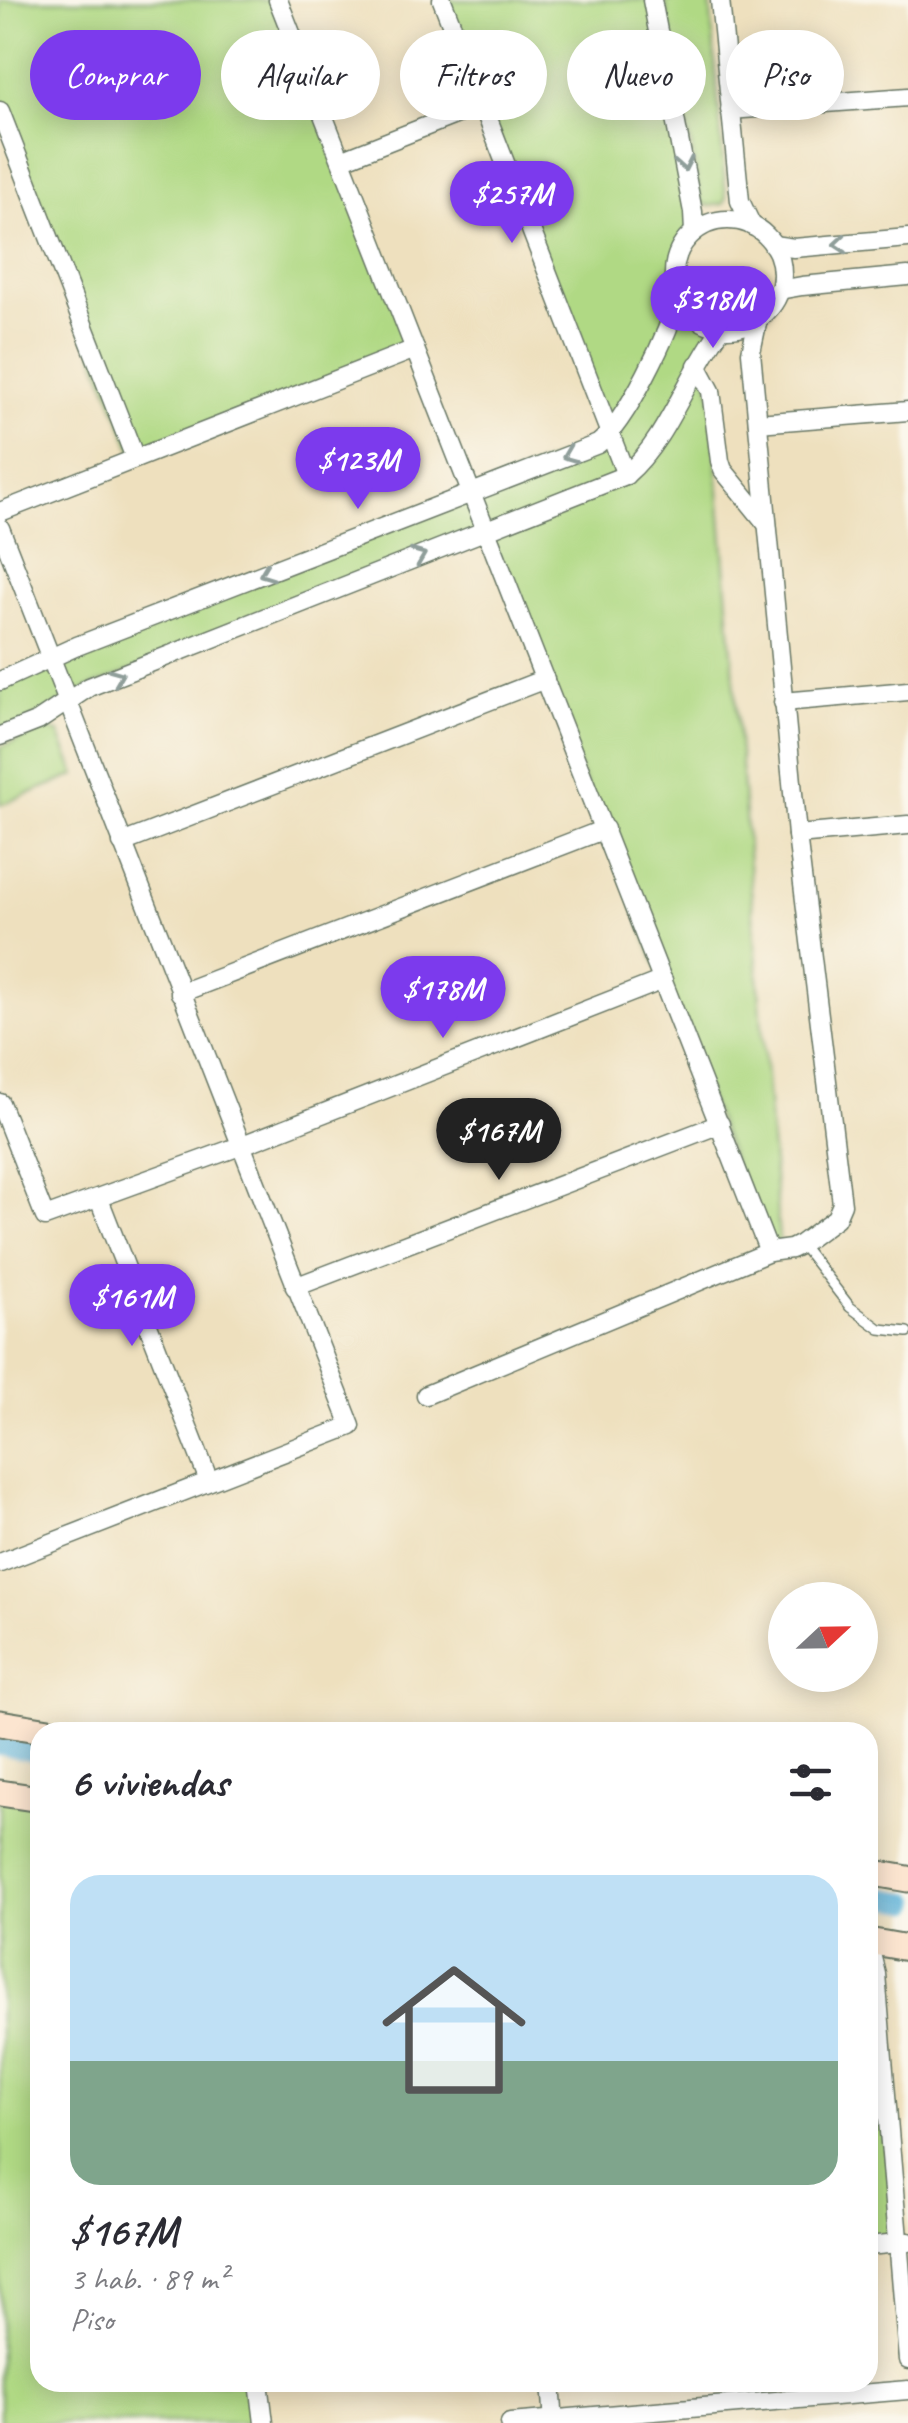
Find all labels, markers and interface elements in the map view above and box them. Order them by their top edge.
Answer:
chip: Comprar [30,30,201,120]
chip: Alquilar [221,30,380,120]
chip: Filtros [400,30,547,120]
chip: Nuevo [567,30,706,120]
chip: Piso [726,30,844,120]
one-way arrow [673,156,694,173]
pin: $257M [442,161,582,246]
text: $257M [472,173,552,214]
one-way arrow [832,232,848,254]
pin: $318M [643,266,783,351]
text: $318M [673,278,753,319]
pin: $123M [288,427,428,512]
text: $123M [318,439,398,480]
one-way arrow [561,444,578,464]
one-way arrow [409,547,427,567]
one-way arrow [258,562,275,582]
one-way arrow [107,668,125,688]
pin: $178M [373,956,513,1041]
text: $178M [403,968,483,1009]
pin: $167M [429,1098,569,1183]
text: $167M [458,1110,540,1151]
pin: $161M [62,1264,202,1349]
text: $161M [91,1276,173,1317]
north arrow [768,1582,878,1692]
map controls [768,1582,878,1692]
icon: filters [783,1755,838,1810]
text: 6 viviendas [70,1756,228,1809]
icon: home [364,1940,544,2120]
text: $167M [70,2205,177,2258]
text: 3 hab. · 89 m² [70,2258,227,2299]
text: Piso [70,2299,113,2340]

